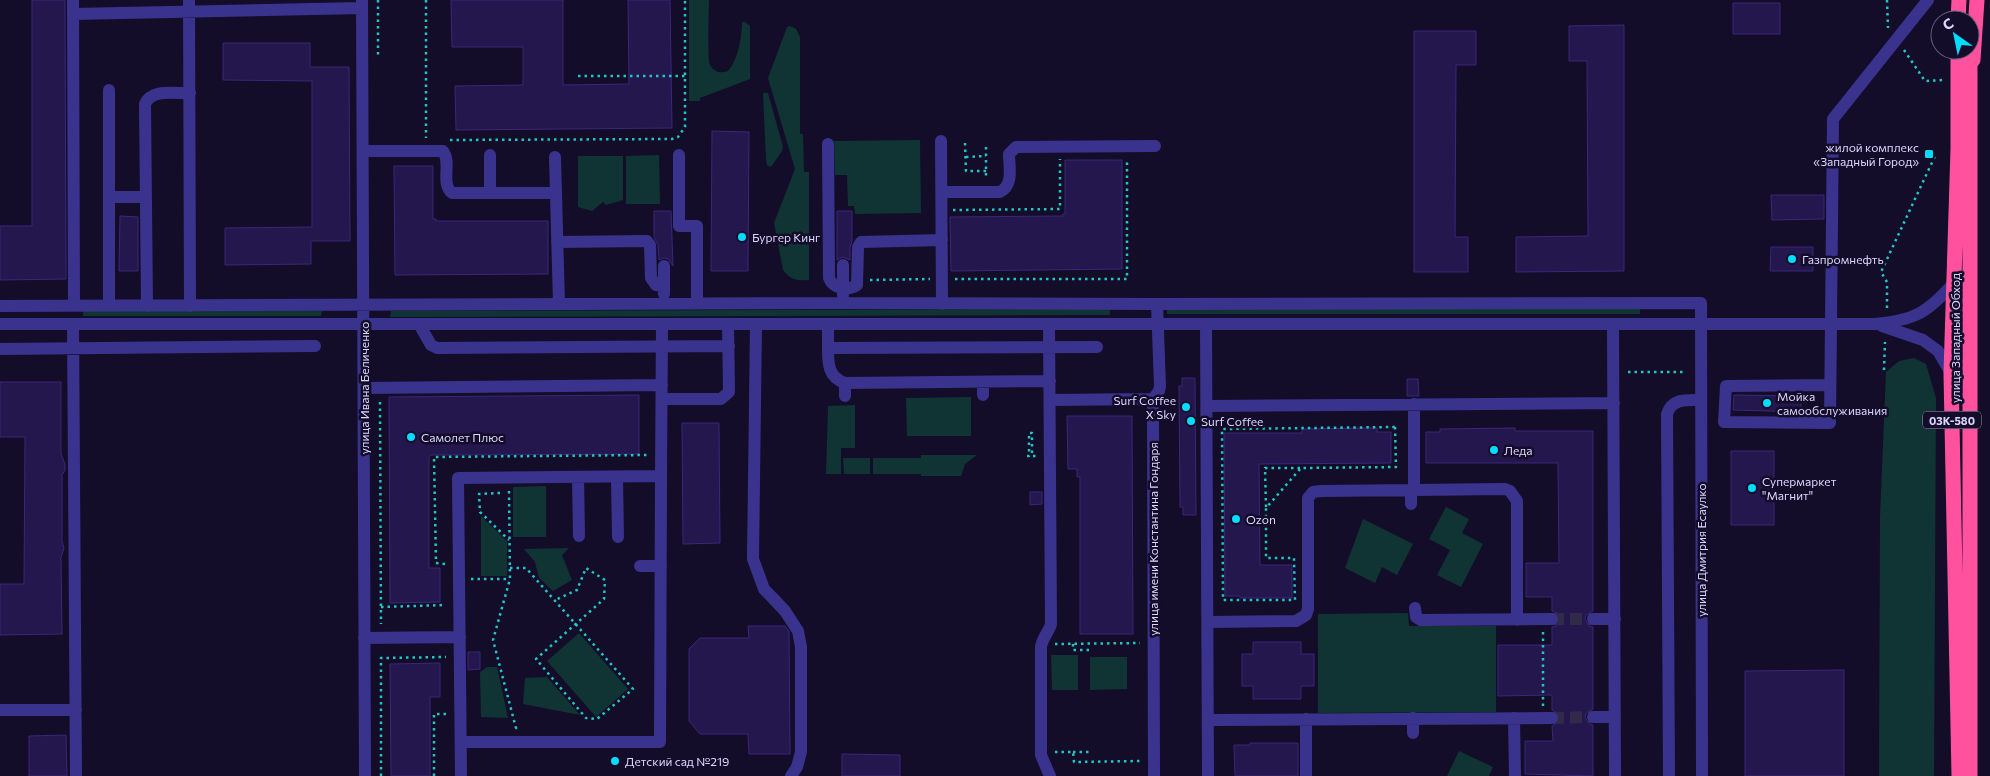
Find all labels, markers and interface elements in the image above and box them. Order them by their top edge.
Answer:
north arrow [1930,10,1980,60]
text: С [1939,14,1956,33]
place label: жилой комплекс «Западный Город» [1813,140,1919,168]
marker: жилой комплекс «Западный Город» [1923,148,1935,160]
place label: Бургер Кинг [752,230,820,244]
marker: Бургер Кинг [736,231,748,243]
place label: Газпромнефть [1802,252,1884,266]
marker: Газпромнефть [1786,253,1798,265]
street label: улица Западный Обход [1948,273,1962,403]
street label: улица Ивана Беличенко [357,322,371,454]
place label: Мойка самообслуживания [1777,389,1887,417]
place label: Surf Coffee X Sky [1114,393,1176,421]
marker: Мойка самообслуживания [1761,397,1773,409]
marker: Surf Coffee X Sky [1180,401,1192,413]
road number: 03К-580 [1923,412,1981,428]
place label: Surf Coffee [1201,414,1263,428]
marker: Surf Coffee [1185,415,1197,427]
place label: Самолет Плюс [421,430,504,444]
marker: Самолет Плюс [405,431,417,443]
street label: улица имени Константина Гондаря [1146,442,1160,636]
place label: Леда [1504,443,1533,457]
marker: Леда [1488,444,1500,456]
place label: Супермаркет "Магнит" [1762,474,1837,502]
marker: Супермаркет "Магнит" [1746,482,1758,494]
street label: улица Дмитрия Есаулко [1694,483,1708,617]
place label: Ozon [1246,512,1276,526]
marker: Ozon [1230,513,1242,525]
place label: Детский сад №219 [625,754,729,768]
marker: Детский сад №219 [609,755,621,767]

